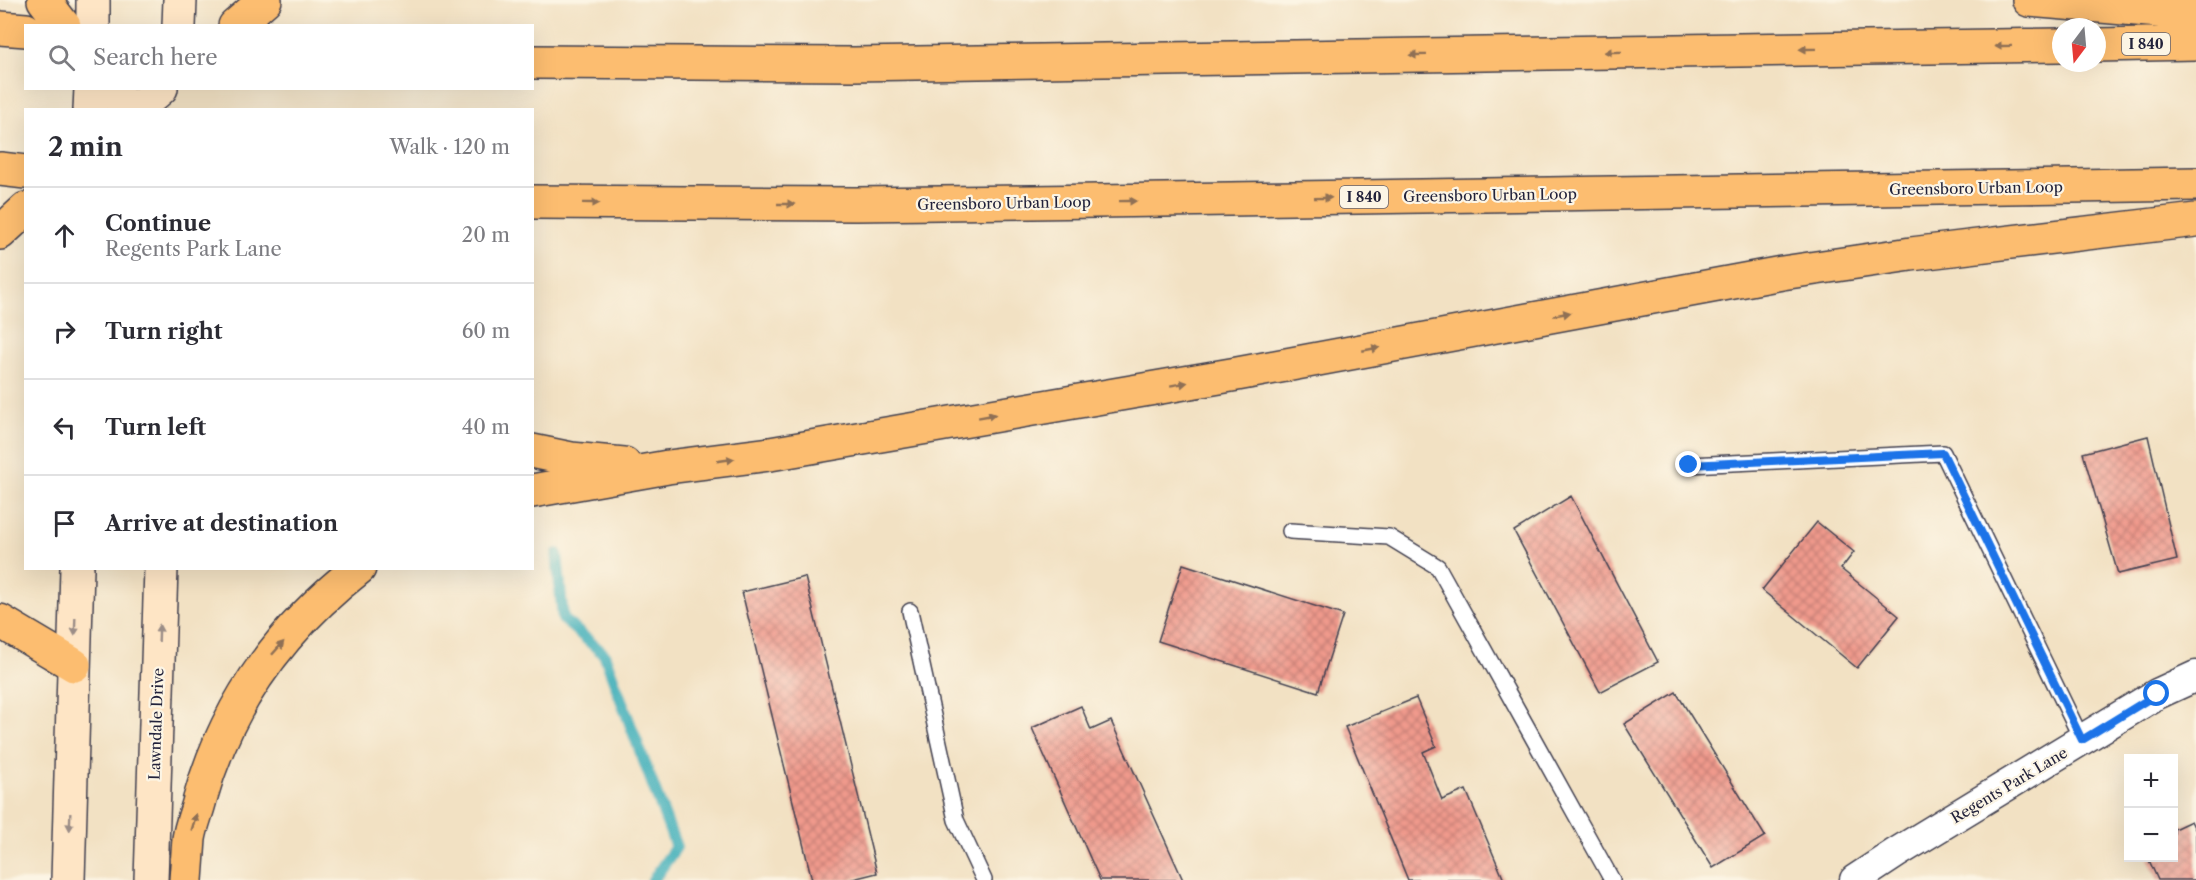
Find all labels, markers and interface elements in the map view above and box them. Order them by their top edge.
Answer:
north arrow [2052,18,2106,72]
search box [24,24,534,90]
road number: I 840 [2122,33,2170,55]
icon: search [45,41,78,74]
one-way arrow [1993,41,2012,51]
text: Search here [93,44,218,71]
one-way arrow [1798,45,1817,54]
one-way arrow [1603,48,1622,57]
one-way arrow [1408,51,1427,60]
text: 2 min [48,131,123,163]
text: Walk · 120 m [389,135,510,159]
street label: Greensboro Urban Loop [1889,177,2063,199]
street label: Greensboro Urban Loop [1403,184,1577,206]
road number: I 840 [1340,186,1388,208]
street label: Greensboro Urban Loop [917,192,1091,214]
one-way arrow [1313,193,1332,203]
one-way arrow [1118,196,1137,206]
one-way arrow [581,198,600,208]
one-way arrow [776,199,795,209]
text: Continue [105,210,211,237]
icon: ahead [48,219,81,252]
text: 20 m [462,223,510,247]
text: Regents Park Lane [105,237,282,261]
one-way arrow [1553,309,1572,318]
icon: right [48,315,81,348]
text: Turn right [105,318,223,345]
text: 60 m [462,319,510,343]
one-way arrow [1361,344,1380,353]
one-way arrow [1169,379,1188,388]
icon: left [48,411,81,444]
one-way arrow [977,412,996,421]
text: Turn left [105,414,206,441]
text: 40 m [462,415,510,439]
route end [1675,451,1701,477]
one-way arrow [717,456,736,465]
icon: arrive [48,507,81,540]
text: Arrive at destination [105,510,338,537]
one-way arrow [70,617,80,636]
one-way arrow [155,623,164,642]
one-way arrow [271,641,285,656]
street label: Lawndale Drive [145,668,167,780]
route start [2143,680,2169,706]
street label: Regents Park Lane [1947,743,2071,827]
map controls [2124,754,2178,862]
button: + [2124,754,2178,808]
button: − [2124,808,2178,862]
one-way arrow [65,812,74,831]
one-way arrow [189,813,199,831]

